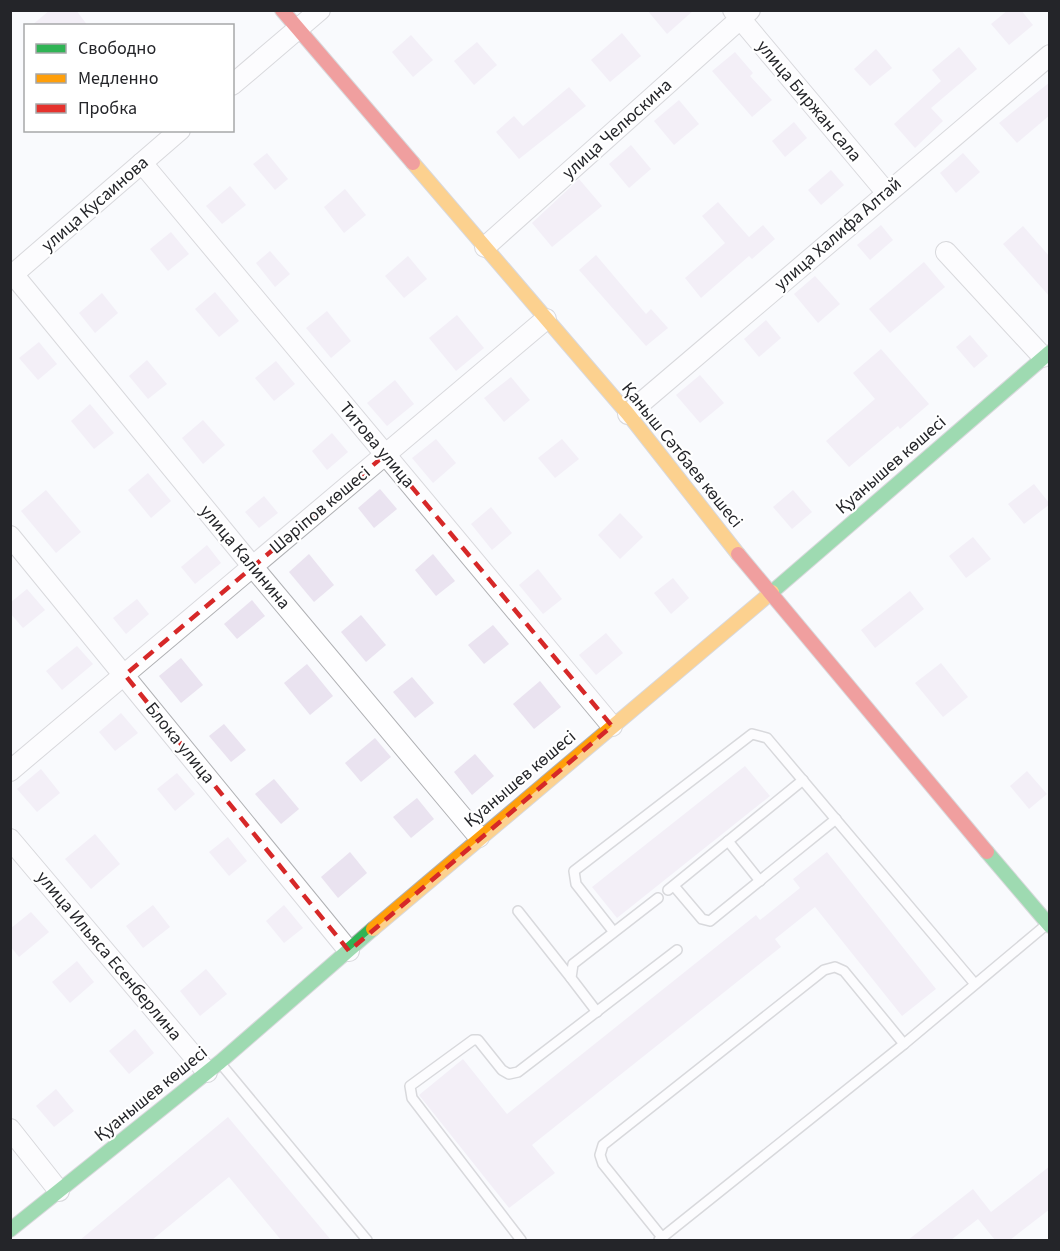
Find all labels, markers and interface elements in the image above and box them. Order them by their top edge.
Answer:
legend [24,24,234,132]
street label: улица Биржан сала [751,35,867,167]
text: Свободно [78,36,156,61]
text: Медленно [78,66,158,91]
street label: улица Челюскина [557,73,677,185]
text: Пробка [78,96,137,121]
street label: улица Кусаинова [36,150,154,258]
street label: улица Халифа Алтай [769,172,907,296]
street label: Қаныш Сәтбаев көшесі [615,377,749,533]
street label: Титова улица [333,396,421,494]
street label: Қуанышев көшесі [830,410,952,520]
street label: Шәріпов көшесі [264,460,376,560]
street label: улица Калинина [194,499,296,615]
street label: Блока улица [139,697,221,789]
street label: Қуанышев көшесі [459,725,581,833]
street label: улица Ильяса Есенберлина [30,866,188,1046]
street label: Қуанышев көшесі [89,1040,213,1148]

